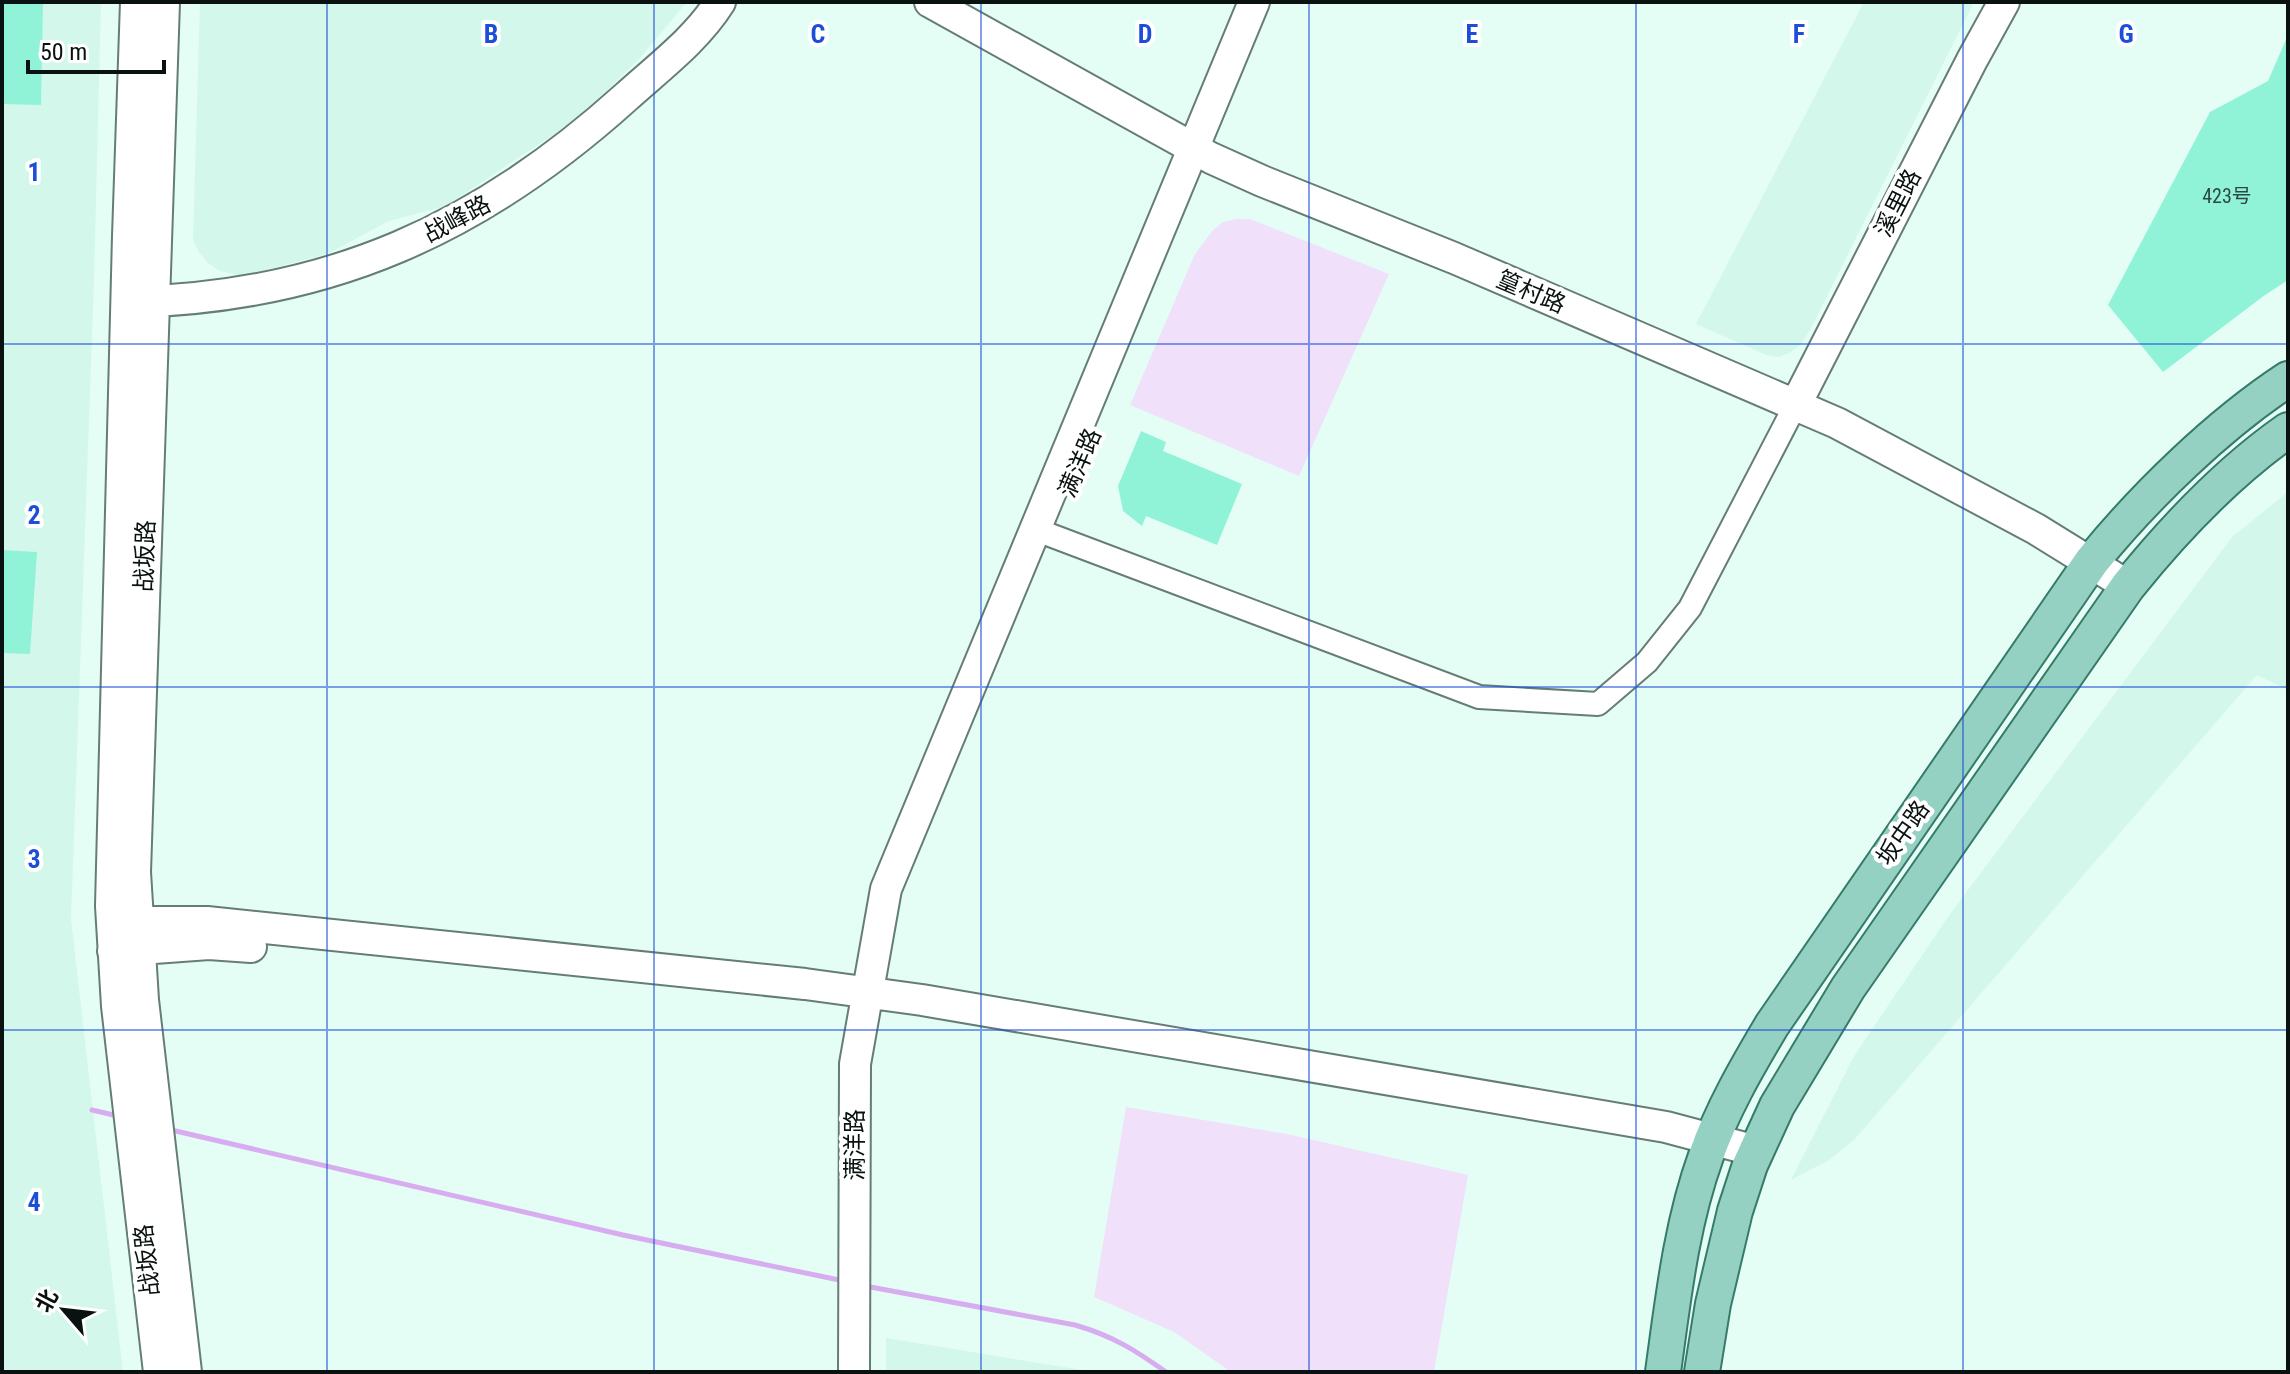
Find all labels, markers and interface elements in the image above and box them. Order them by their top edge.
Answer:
text: B [484,19,498,49]
text: C [811,19,826,49]
text: D [1138,19,1152,49]
text: E [1466,19,1479,49]
text: F [1793,19,1805,49]
text: G [2118,19,2134,49]
scale bar [28,24,164,74]
text: 50 m [40,38,87,66]
text: 1 [27,157,41,187]
street label: 溪里路 [1869,165,1927,241]
house number: 423号 [2202,184,2252,208]
street label: 战峰路 [419,190,495,248]
street label: 篁村路 [1492,265,1570,319]
street label: 满洋路 [1053,424,1107,502]
text: 2 [27,500,41,530]
street label: 战坂路 [130,520,160,592]
street label: 坂中路 [1871,795,1935,871]
text: 3 [27,844,41,874]
street label: 满洋路 [841,1109,869,1181]
text: 4 [27,1187,41,1217]
street label: 战坂路 [129,1223,165,1297]
north arrow [24,1270,104,1350]
text: 北 [31,1285,63,1316]

